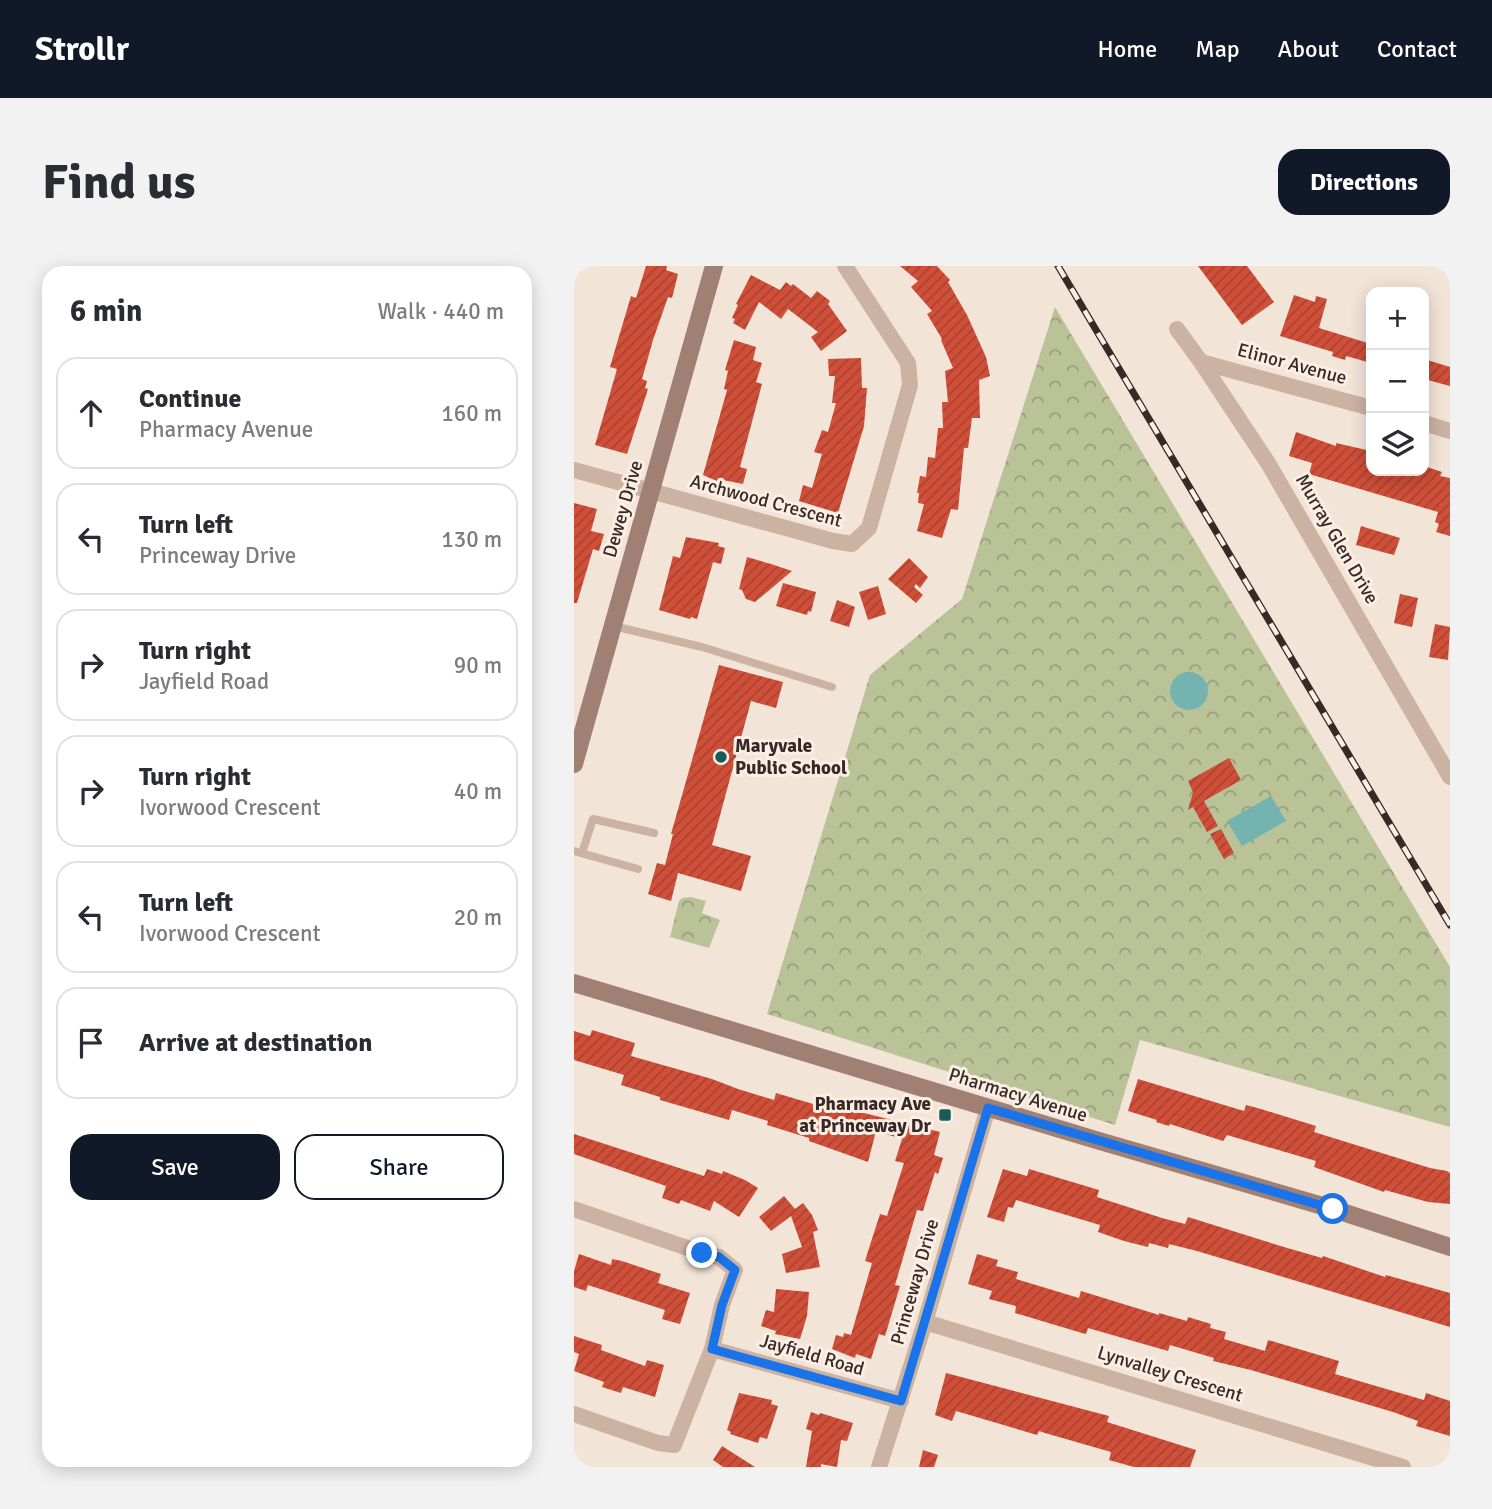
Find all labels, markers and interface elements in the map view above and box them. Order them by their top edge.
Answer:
text: Strollr [35,29,129,70]
text: Home [1097,34,1157,64]
text: Map [1195,34,1240,64]
text: About [1278,34,1339,64]
text: Contact [1377,34,1457,64]
button: Directions [1278,149,1450,215]
text: Find us [42,152,195,212]
map controls [1366,287,1429,476]
button: + [1366,287,1429,350]
text: 6 min [70,293,142,330]
text: Walk · 440 m [378,297,504,326]
street label: Elinor Avenue [1235,338,1349,390]
button: − [1366,350,1429,413]
text: Continue [139,383,241,415]
icon: ahead [72,394,110,432]
text: 160 m [441,399,502,428]
button: layers [1366,413,1429,476]
text: Pharmacy Avenue [139,415,313,444]
street label: Dewey Drive [598,458,648,560]
street label: Archwood Crescent [688,469,845,533]
street label: Murray Glen Drive [1290,470,1384,608]
text: Turn left [139,509,233,541]
icon: left [72,520,110,558]
text: 130 m [441,525,502,554]
text: Princeway Drive [139,541,296,570]
text: Turn right [139,635,251,667]
icon: right [72,646,110,684]
text: 90 m [454,651,502,680]
text: Jayfield Road [139,667,269,696]
place label: Maryvale Public School [735,734,847,780]
marker: Maryvale Public School [713,749,729,765]
text: Turn right [139,761,251,793]
icon: right [72,772,110,810]
text: 40 m [454,777,502,806]
text: Ivorwood Crescent [139,793,321,822]
text: Turn left [139,887,233,919]
icon: left [72,898,110,936]
text: 20 m [454,903,502,932]
text: Ivorwood Crescent [139,919,321,948]
icon: arrive [72,1024,110,1062]
text: Arrive at destination [139,1027,372,1059]
street label: Pharmacy Avenue [946,1062,1090,1128]
place label: Pharmacy Ave at Princeway Dr [799,1092,931,1138]
marker: Pharmacy Ave at Princeway Dr [937,1107,953,1123]
button: Save [70,1134,280,1200]
button: Share [294,1134,504,1200]
route start [1317,1193,1348,1224]
street label: Princeway Drive [886,1216,944,1348]
route end [686,1237,717,1268]
street label: Jayfield Road [757,1329,867,1381]
street label: Lynvalley Crescent [1094,1340,1246,1408]

